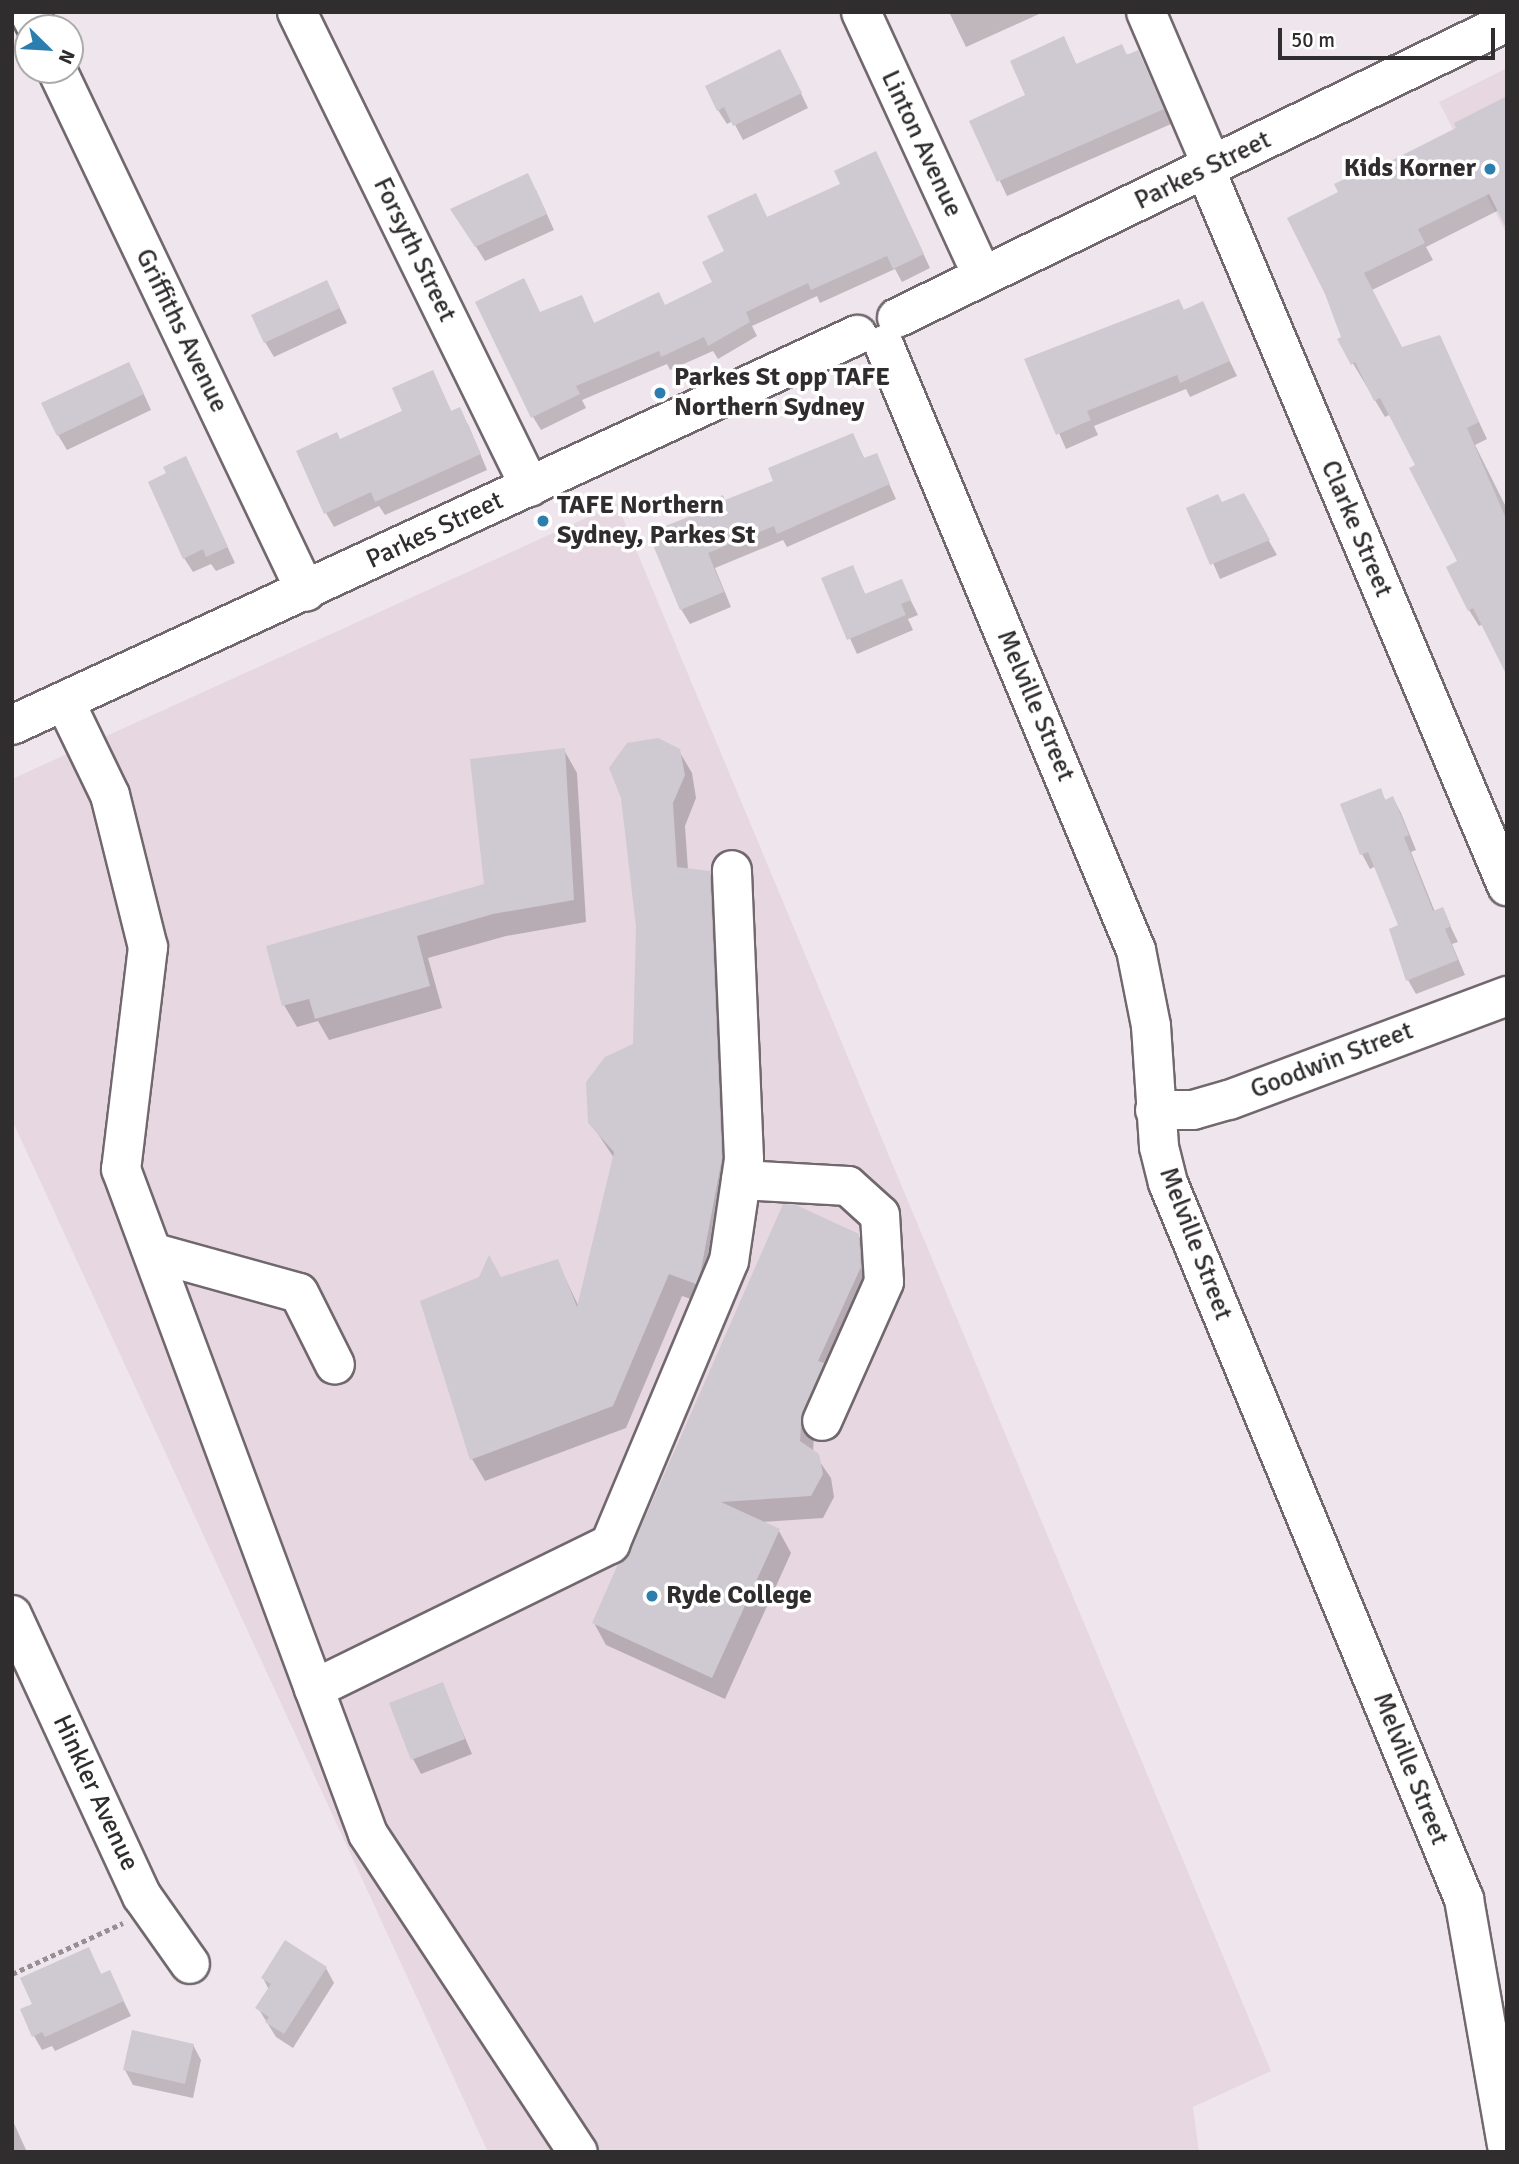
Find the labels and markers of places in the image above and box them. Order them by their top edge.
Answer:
place label: Kids Korner [1344,153,1476,185]
marker: Kids Korner [1482,161,1498,177]
place label: Parkes St opp TAFE Northern Sydney [674,362,890,424]
marker: Parkes St opp TAFE Northern Sydney [652,385,668,401]
place label: TAFE Northern Sydney, Parkes St [557,490,755,552]
marker: TAFE Northern Sydney, Parkes St [535,513,551,529]
place label: Ryde College [666,1580,812,1612]
marker: Ryde College [644,1588,660,1604]

